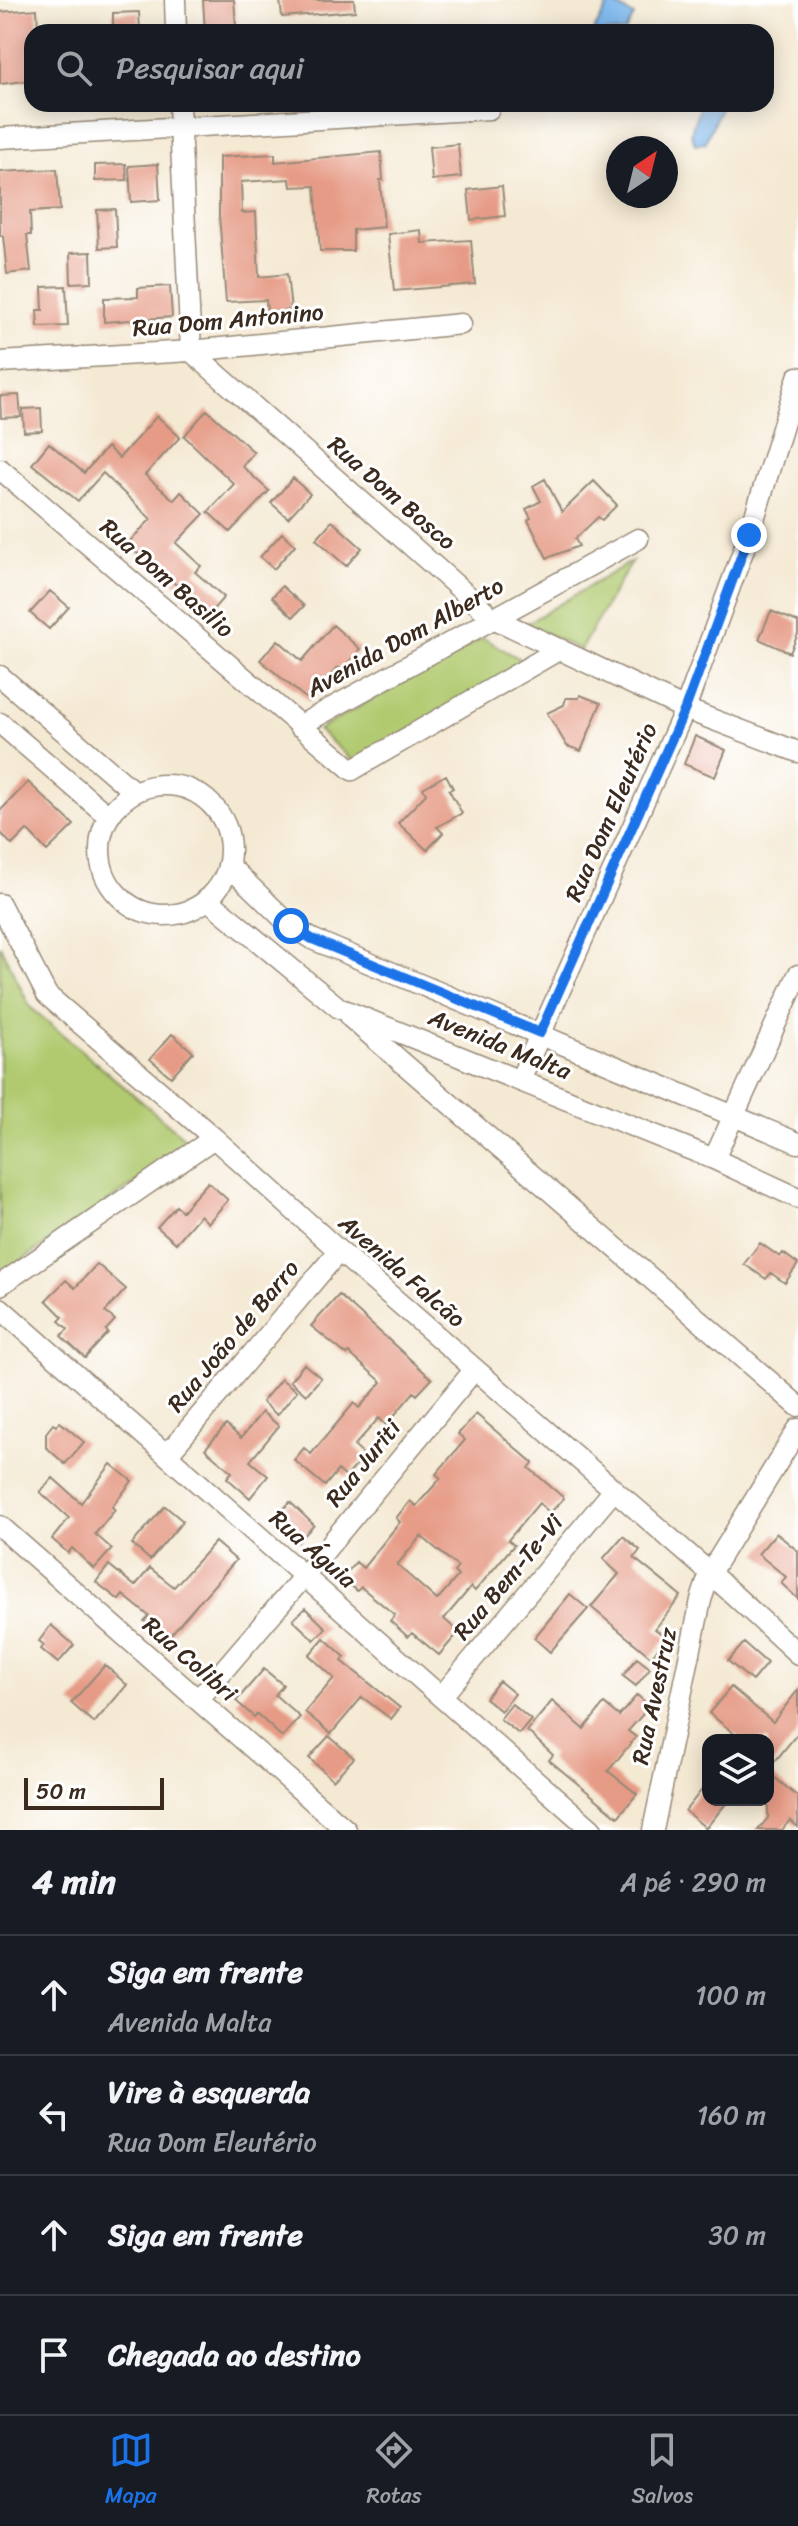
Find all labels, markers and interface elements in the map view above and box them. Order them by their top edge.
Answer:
search box [24,24,774,112]
text: Pesquisar aqui [116,41,304,95]
icon: search [52,46,96,90]
north arrow [606,136,678,208]
street label: Rua Dom Antonino [131,291,325,349]
street label: Rua Dom Bosco [318,425,466,561]
street label: Rua Dom Basilio [90,507,244,649]
route end [731,517,767,553]
street label: Avenida Dom Alberto [297,565,512,709]
street label: Rua Dom Eleutério [553,715,669,909]
route start [273,908,309,944]
street label: Avenida Malta [421,996,579,1092]
street label: Avenida Falcão [328,1203,475,1339]
street label: Rua João de Barro [156,1250,310,1422]
street label: Rua Juriti [314,1409,413,1516]
street label: Rua Águia [260,1499,367,1600]
street label: Rua Bem-Te-Vi [442,1503,575,1650]
street label: Rua Colibri [133,1605,248,1714]
street label: Rua Avestruz [619,1623,689,1768]
map controls [702,1734,774,1806]
button: layers [702,1734,774,1806]
text: 50 m [36,1772,86,1811]
scale bar [24,1774,164,1810]
text: 4 min [32,1852,116,1912]
text: A pé · 290 m [620,1859,766,1905]
text: Siga em frente [108,1945,303,1999]
text: 100 m [695,1972,766,2018]
icon: ahead [32,1973,76,2017]
text: Avenida Malta [108,1999,271,2045]
text: Vire à esquerda [108,2065,310,2119]
text: 160 m [697,2092,766,2138]
icon: left [32,2093,76,2137]
text: Rua Dom Eleutério [108,2119,317,2165]
text: Siga em frente [108,2208,303,2262]
text: 30 m [709,2212,766,2258]
icon: ahead [32,2213,76,2257]
text: Chegada ao destino [108,2328,361,2382]
icon: arrive [32,2333,76,2377]
tab: Mapa [105,2428,157,2515]
tab: Rotas [366,2428,422,2515]
tab: Salvos [632,2428,693,2515]

